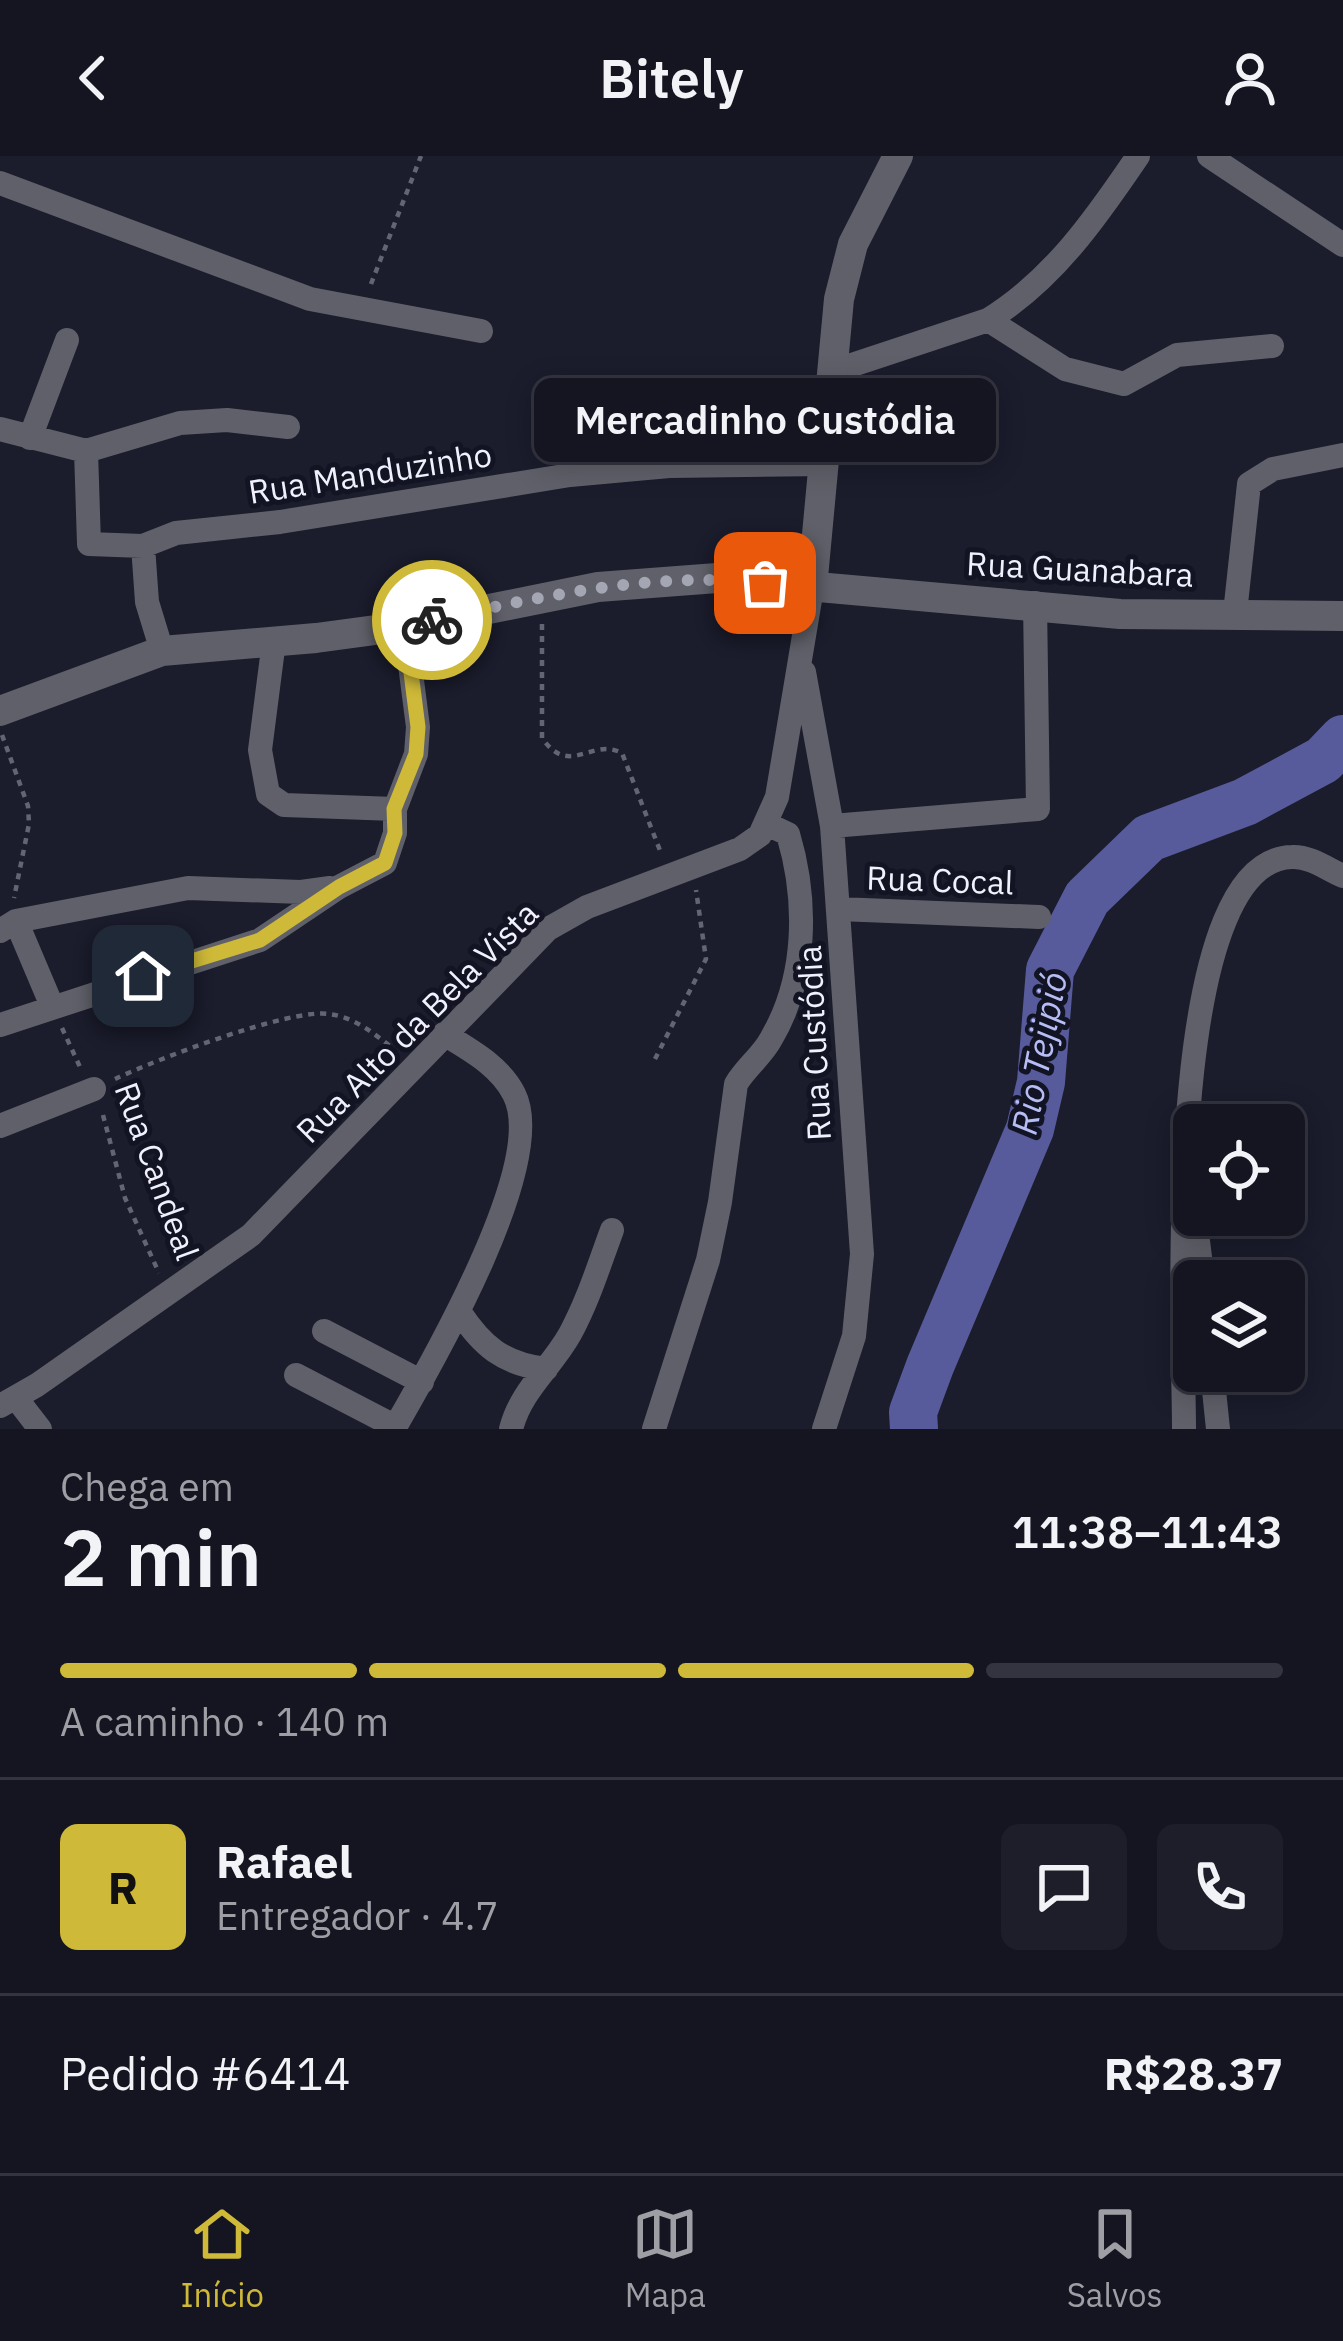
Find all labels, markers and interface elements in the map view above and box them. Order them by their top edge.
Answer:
text: Bitely [599,43,744,113]
icon: back [60,45,126,111]
icon: person [1217,45,1283,111]
callout: Mercadinho Custódia [534,379,996,463]
text: Mercadinho Custódia [574,394,956,445]
street label: Rua Manduzinho [245,432,495,513]
pin [714,532,816,634]
street label: Rua Guanabara [965,541,1195,596]
icon: bag [732,550,798,616]
courier [372,560,492,680]
icon: bike [399,587,465,653]
street label: Rua Cocal [866,855,1014,904]
street label: Rua Alto da Bela Vista [287,892,547,1152]
pin [92,925,194,1027]
icon: home [110,943,176,1009]
street label: Rua Custódia [787,944,840,1142]
water label: Rio Tejipió [1000,967,1077,1138]
street label: Rua Candeal [105,1076,209,1266]
map controls [1173,1104,1305,1392]
button: locate [1173,1104,1305,1236]
button: layers [1173,1260,1305,1392]
text: Chega em [60,1461,234,1512]
text: 11:38–11:43 [1012,1502,1283,1560]
text: 2 min [60,1506,262,1607]
text: A caminho · 140 m [60,1696,389,1747]
button: chat [1001,1824,1127,1950]
button: phone [1157,1824,1283,1950]
text: Rafael [216,1832,352,1890]
text: R [108,1858,138,1916]
text: Entregador · 4.7 [216,1890,499,1941]
text: Pedido #6414 [60,2044,350,2102]
text: R$28.37 [1104,2044,1283,2102]
tab: Início [180,2201,264,2316]
tab: Mapa [625,2201,706,2316]
tab: Salvos [1067,2201,1163,2316]

